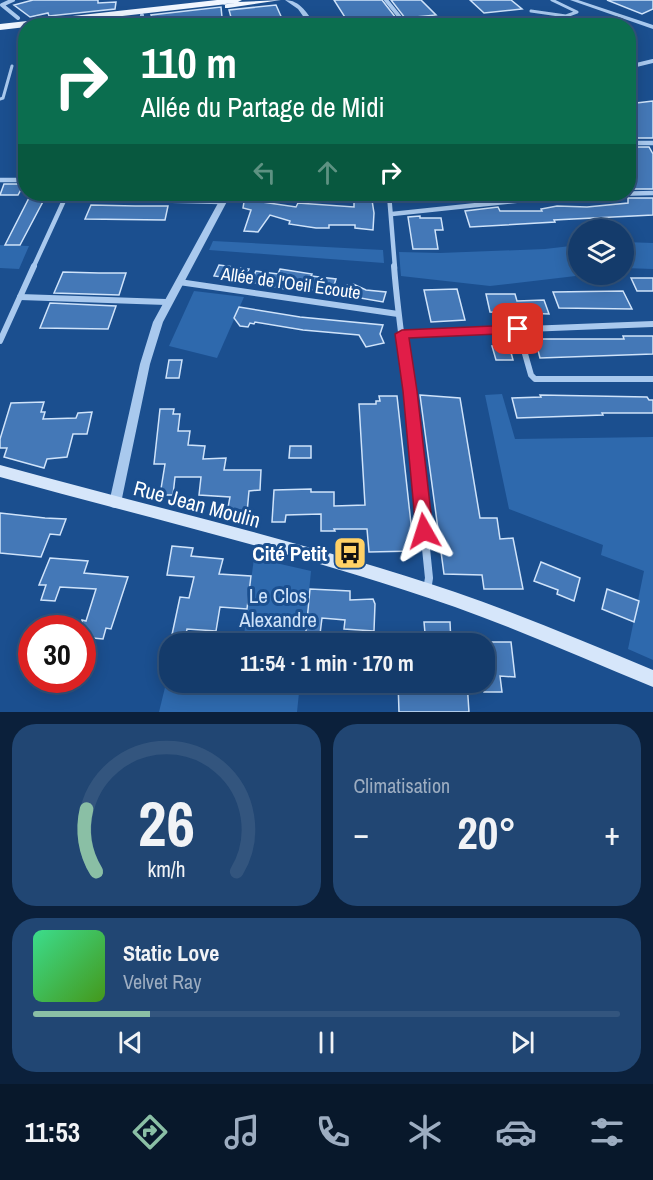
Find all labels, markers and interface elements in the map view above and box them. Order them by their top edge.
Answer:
text: 110 m [141,35,237,91]
icon: right [42,42,120,120]
text: Allée du Partage de Midi [141,89,385,125]
icon: left [248,156,281,189]
icon: ahead [311,156,344,189]
icon: right [374,156,407,189]
map controls [568,219,634,285]
button: layers [568,219,634,285]
street label: Allée de l'Oeil Écoute [219,261,362,305]
pin [492,303,543,354]
icon: arrive [501,312,534,345]
street label: Rue Jean Moulin [130,473,264,535]
position arrow [392,499,456,563]
bus stop icon: Cité Petit [332,535,368,571]
place label: Cité Petit [252,539,327,568]
park label: Le Clos Alexandre [238,581,317,634]
speed limit sign: 30 [18,615,96,693]
text: 11:54 · 1 min · 170 m [240,648,414,678]
text: Climatisation [354,772,450,799]
text: 26 [138,781,195,865]
text: 20° [457,802,516,863]
text: − [354,811,369,855]
text: + [604,811,620,855]
text: km/h [147,855,185,884]
text: Static Love [123,938,219,968]
text: Velvet Ray [123,968,201,995]
icon: previous [114,1026,147,1059]
icon: pause [310,1026,343,1059]
icon: next [506,1026,539,1059]
icon: directions [129,1111,171,1153]
icon: music [221,1111,263,1153]
icon: phone [312,1111,354,1153]
icon: climate [404,1111,446,1153]
icon: car [495,1111,537,1153]
icon: filters [586,1111,628,1153]
text: 11:53 [25,1114,80,1150]

